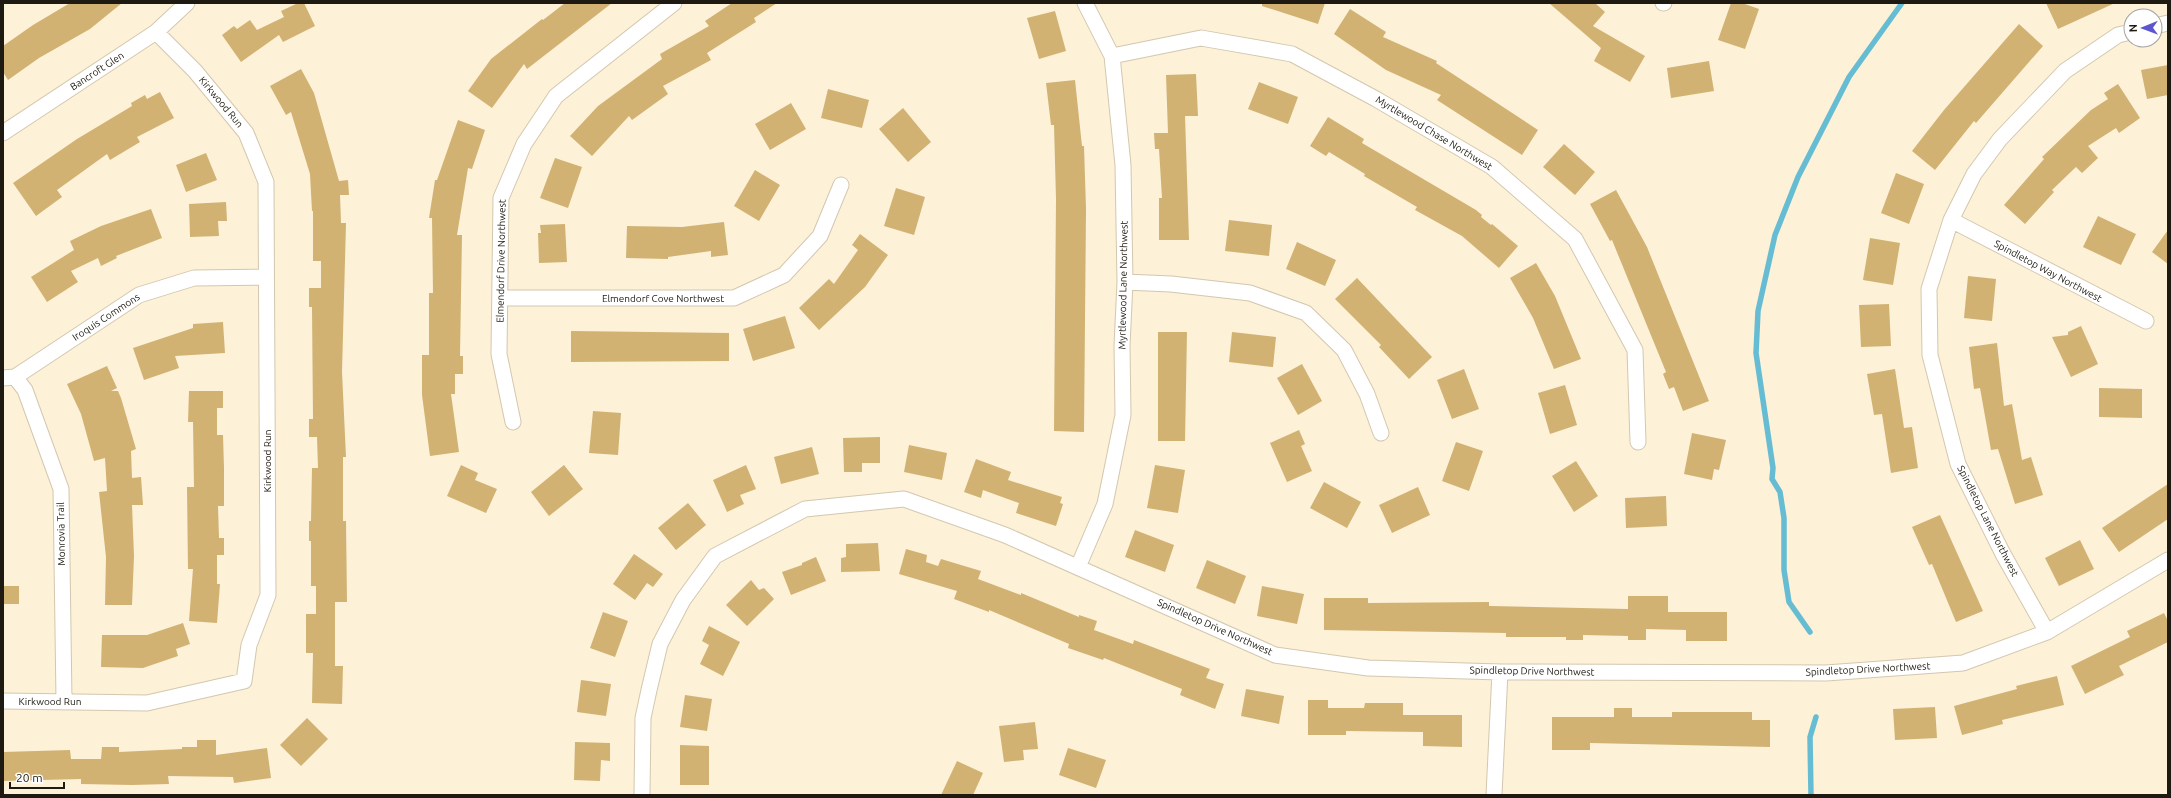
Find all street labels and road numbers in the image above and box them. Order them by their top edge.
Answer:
street label: Bancroft Glen [68,50,126,92]
street label: Kirkwood Run [197,74,245,130]
street label: Myrtlewood Chase Northwest [1374,94,1494,172]
street label: Elmendorf Drive Northwest [494,199,508,323]
street label: Myrtlewood Lane Northwest [1116,221,1130,349]
street label: Spindletop Way Northwest [1992,238,2104,304]
street label: Iroquis Commons [70,291,142,343]
street label: Elmendorf Cove Northwest [602,293,724,304]
street label: Kirkwood Run [262,430,273,492]
street label: Spindletop Lane Northwest [1955,464,2021,578]
street label: Monrovia Trail [55,502,67,566]
street label: Spindletop Drive Northwest [1156,597,1274,657]
street label: Spindletop Drive Northwest [1805,660,1931,678]
street label: Spindletop Drive Northwest [1469,664,1595,678]
street label: Kirkwood Run [19,696,81,707]

